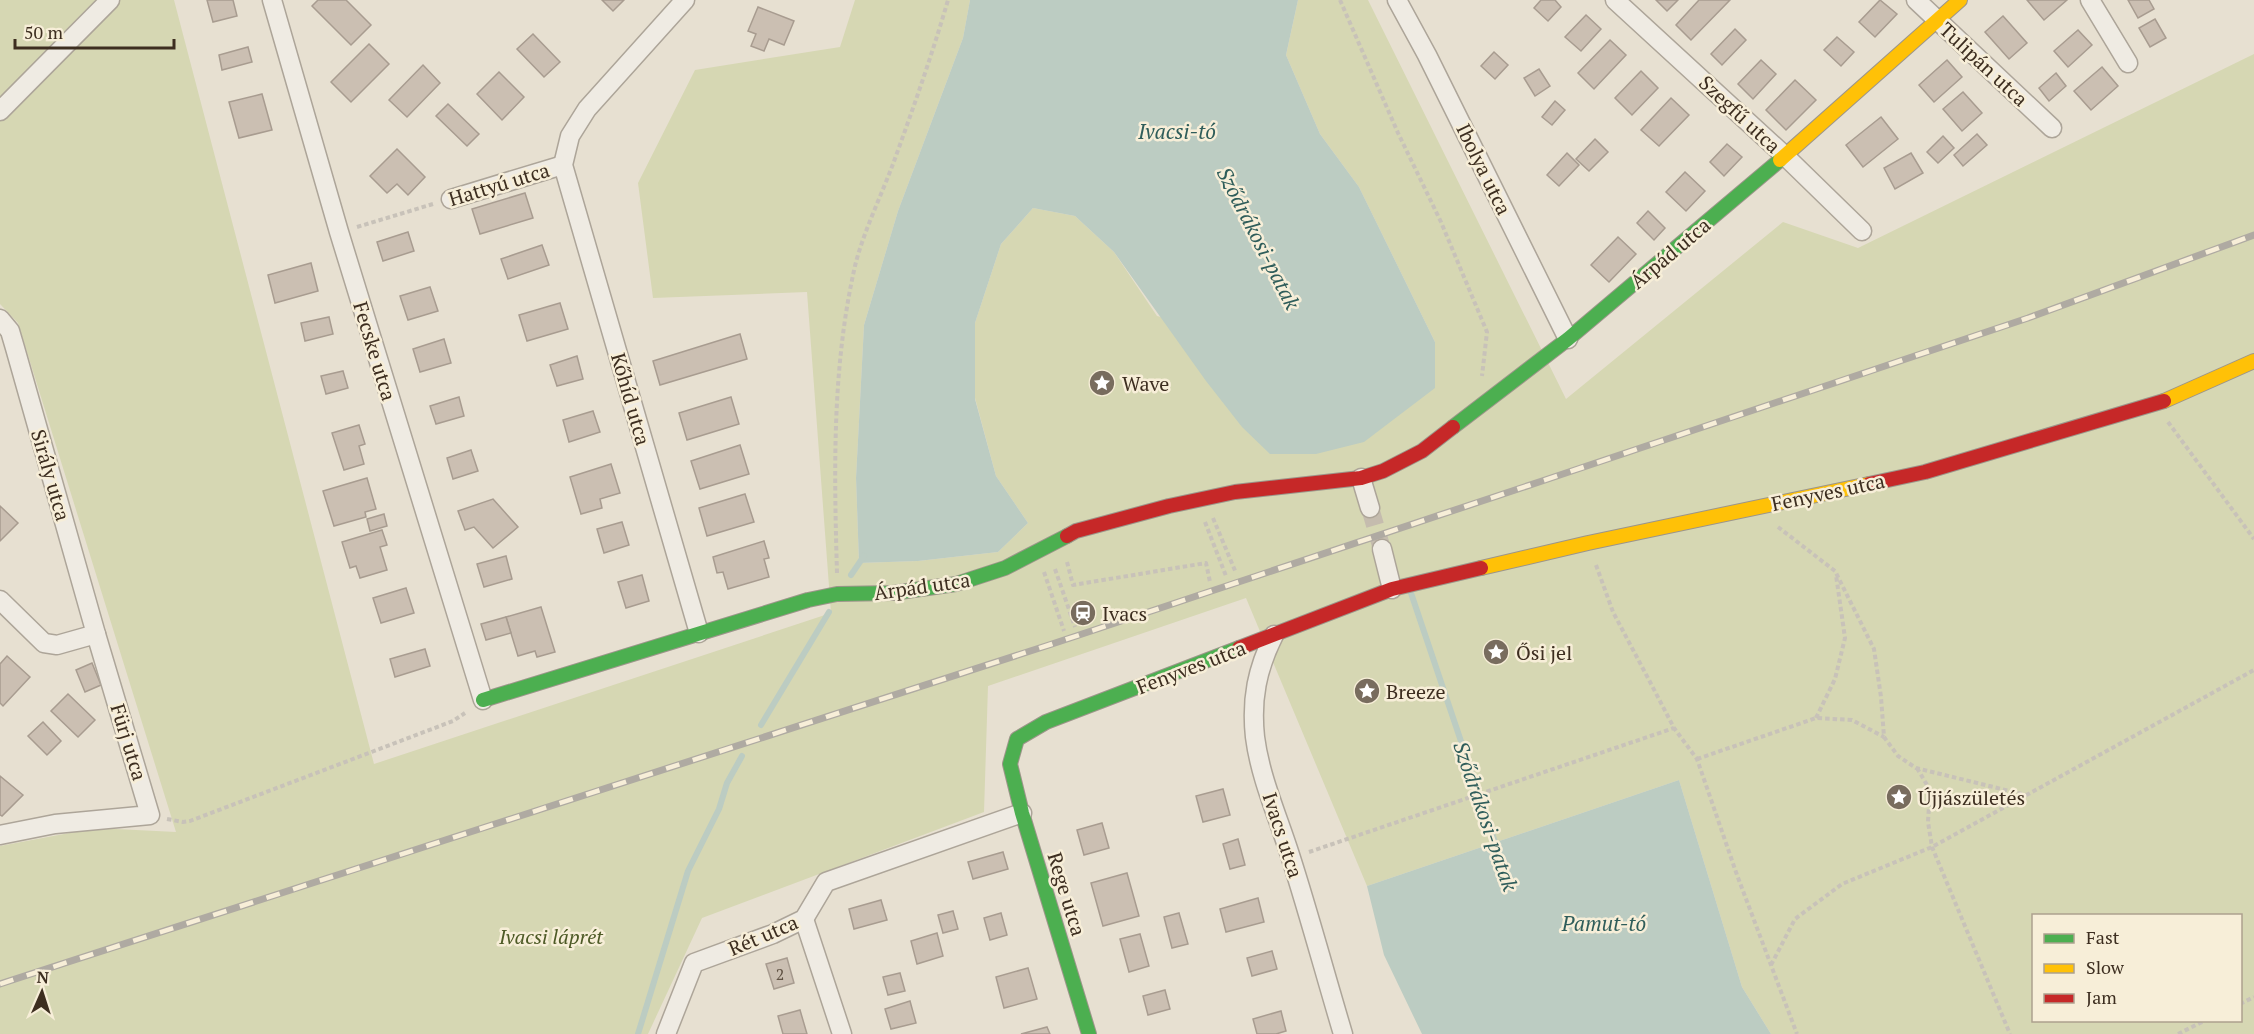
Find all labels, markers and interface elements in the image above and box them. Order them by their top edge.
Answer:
scale bar [15,12,174,50]
street label: Tulipán utca [1934,16,2034,112]
text: 50 m [24,20,64,44]
street label: Szegfű utca [1693,69,1787,159]
water label: Ivacsi-tó [1137,117,1216,145]
street label: Ibolya utca [1450,119,1518,219]
street label: Hattyú utca [445,156,553,212]
water label: Sződrákosi-patak [1211,162,1307,315]
street label: Árpád utca [1624,211,1716,295]
street label: Fecske utca [347,298,403,404]
street label: Kőhíd utca [605,350,657,448]
place icon: Wave [1087,368,1117,398]
place label: Wave [1122,370,1169,397]
street label: Sirály utca [25,426,77,524]
street label: Fenyves utca [1769,467,1887,517]
street label: Árpád utca [872,566,972,606]
station icon: Ivacs [1068,598,1098,628]
place label: Ivacs [1102,600,1147,627]
street label: Fenyves utca [1132,634,1250,700]
place icon: Ősi jel [1481,637,1511,667]
place label: Ősi jel [1516,639,1572,666]
place icon: Breeze [1352,676,1382,706]
place label: Breeze [1386,678,1445,705]
street label: Fürj utca [105,700,153,784]
water label: Sződrákosi-patak [1447,737,1525,895]
place icon: Újjászületés [1884,782,1914,812]
place label: Újjászületés [1918,784,2025,811]
street label: Ivacs utca [1256,789,1310,881]
street label: Rege utca [1041,849,1093,939]
street label: Rét utca [724,908,802,962]
water label: Pamut-tó [1561,909,1647,937]
legend [2032,914,2242,1022]
park label: Ivacsi láprét [498,923,604,950]
text: Fast [2086,925,2120,949]
text: Slow [2086,955,2125,979]
north arrow [12,962,72,1022]
house number: 2 [776,963,784,985]
text: N [36,966,49,988]
text: Jam [2086,985,2117,1009]

